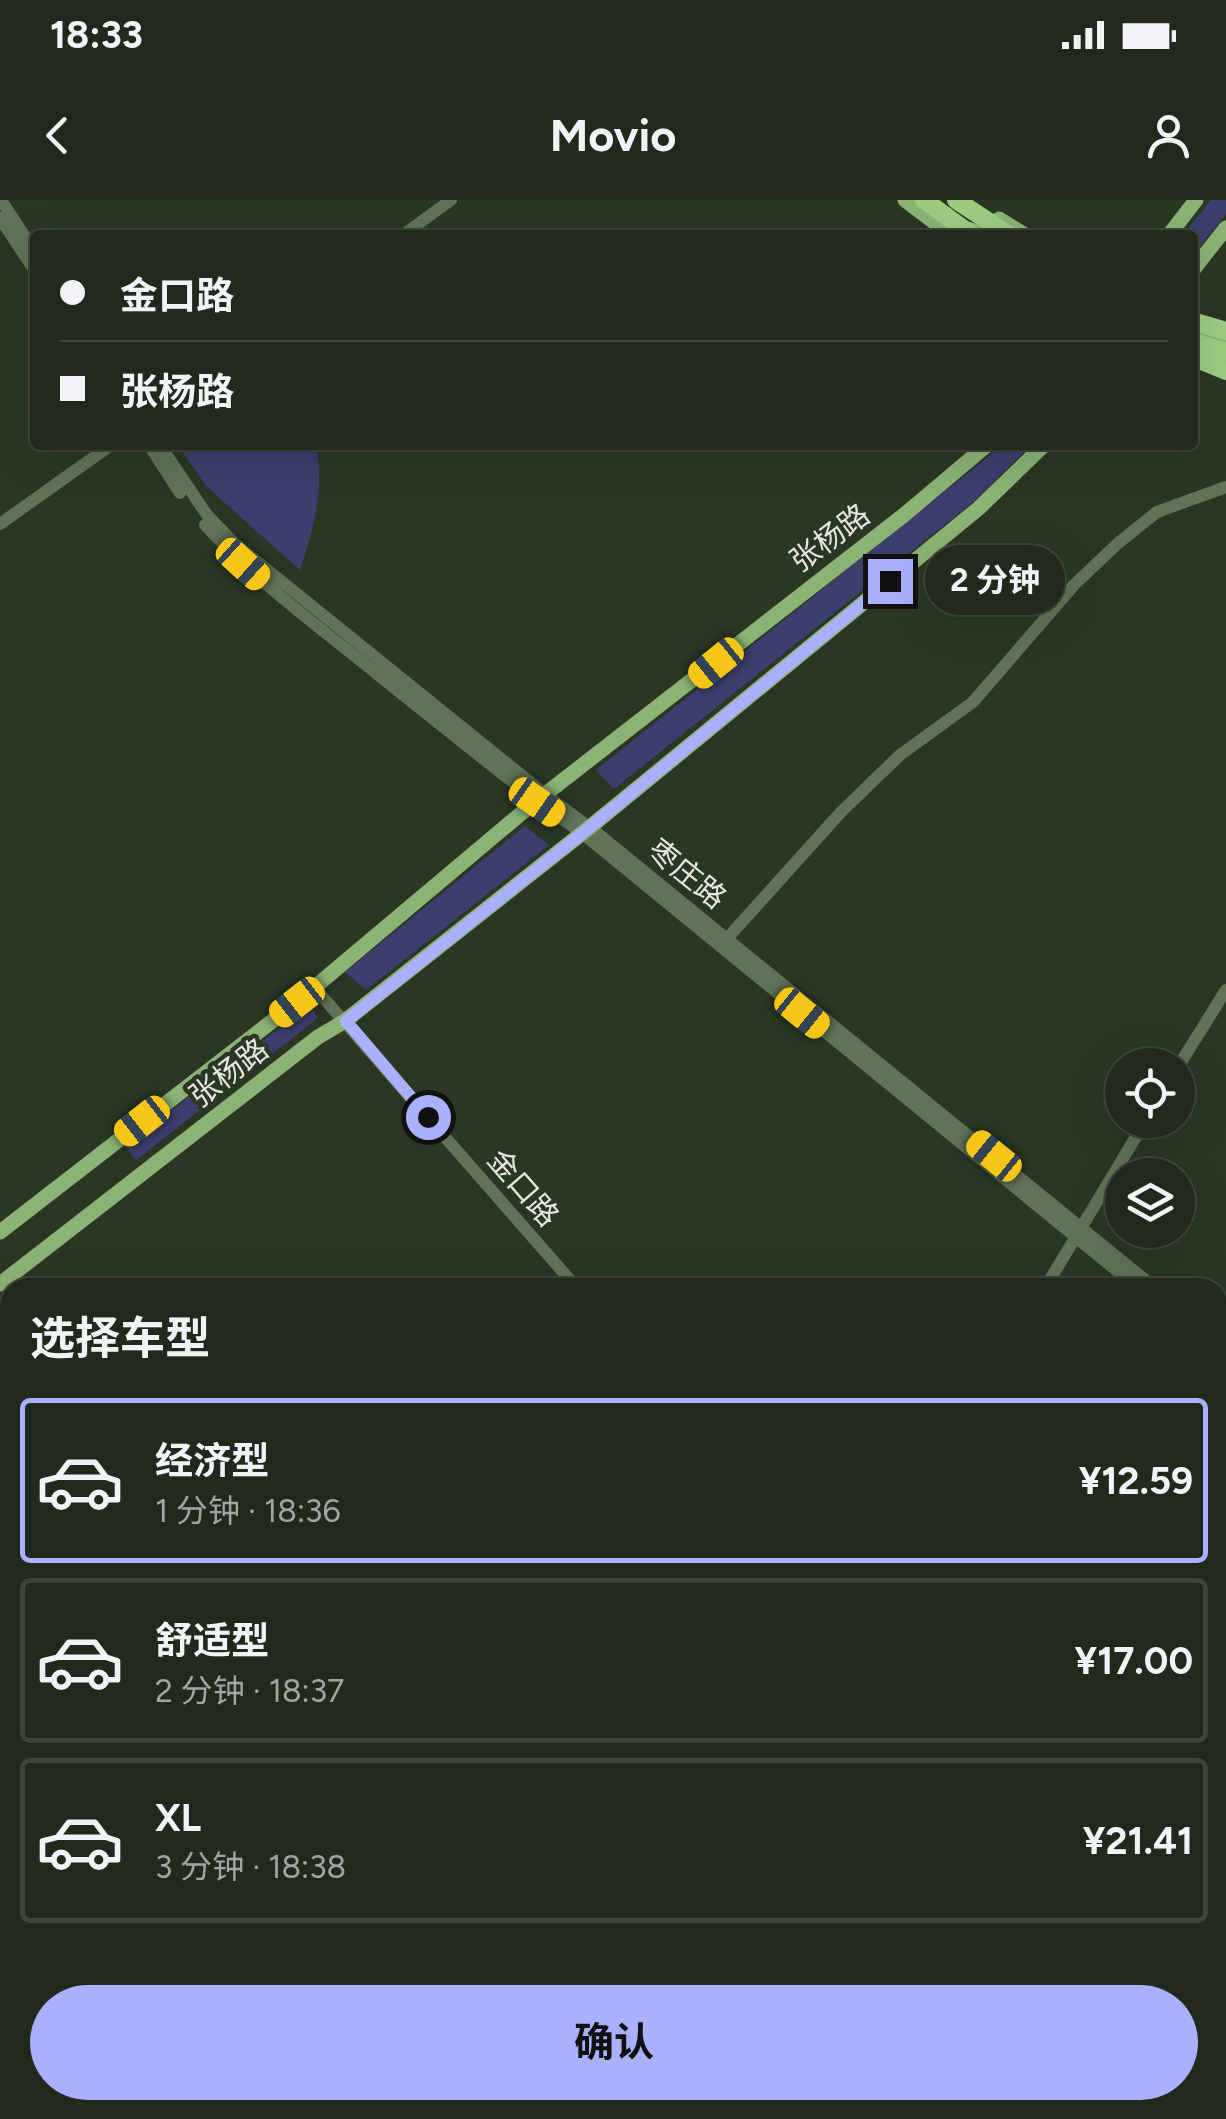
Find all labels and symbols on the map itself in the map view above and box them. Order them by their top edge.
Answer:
street label: 张杨路 [783,496,877,579]
car [211,533,275,595]
callout: 2 分钟 [925,546,1065,616]
route end [868,559,913,604]
car [683,632,749,694]
car [504,773,570,831]
street label: 枣庄路 [641,831,734,916]
car [264,972,330,1032]
car [769,982,835,1044]
street label: 张杨路 [182,1030,276,1115]
car [109,1091,175,1151]
route start [406,1095,451,1140]
car [961,1125,1027,1187]
street label: 金口路 [480,1142,567,1234]

